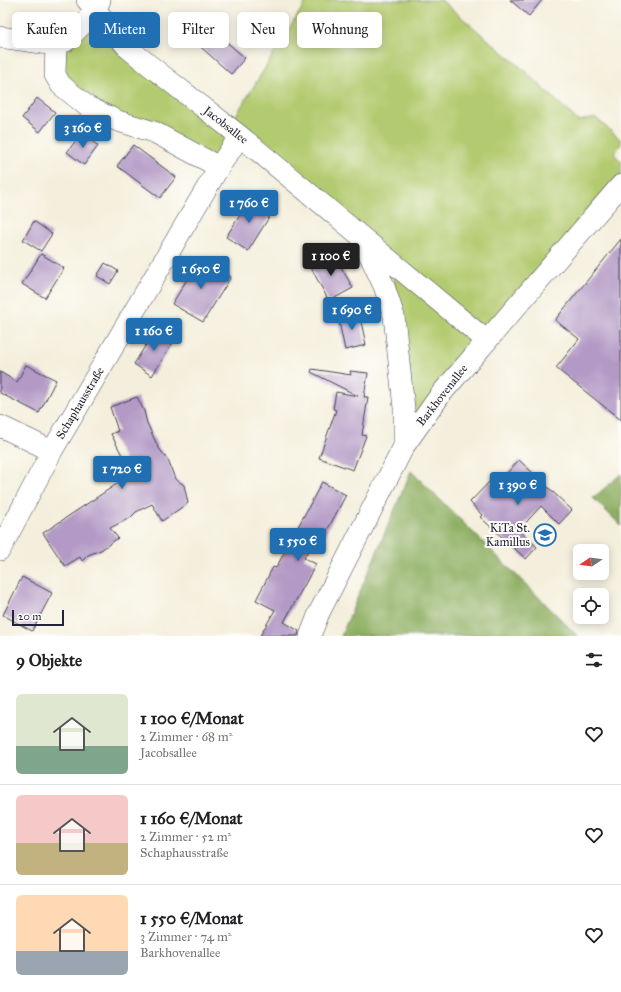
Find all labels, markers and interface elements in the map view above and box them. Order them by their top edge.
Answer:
chip: Kaufen [12,12,81,48]
chip: Mieten [89,12,160,48]
chip: Filter [168,12,229,48]
chip: Neu [237,12,289,48]
chip: Wohnung [297,12,382,48]
street label: Jacobsallee [199,102,251,147]
pin: 3 160 € [46,115,120,149]
text: 3 160 € [64,120,102,136]
pin: 1 760 € [212,190,286,224]
text: 1 760 € [229,195,269,211]
pin: 1 100 € [294,243,368,277]
text: 1 100 € [312,248,350,264]
pin: 1 650 € [164,256,238,290]
text: 1 650 € [182,261,220,277]
pin: 1 690 € [315,297,389,331]
text: 1 690 € [332,302,372,318]
pin: 1 160 € [117,318,191,352]
text: 1 160 € [135,323,173,339]
street label: Barkhovenallee [414,361,470,429]
street label: Schaphausstraße [53,364,107,442]
pin: 1 720 € [85,456,159,490]
text: 1 720 € [102,461,142,477]
pin: 1 390 € [481,472,555,506]
text: 1 390 € [499,477,537,493]
place label: KiTa St. Kamillus [486,521,530,549]
school or university icon: KiTa St. Kamillus [532,522,558,548]
pin: 1 550 € [261,528,335,562]
text: 1 550 € [279,533,317,549]
north arrow [573,544,609,580]
map controls [573,544,609,624]
button: locate [573,588,609,624]
scale bar [12,608,64,627]
text: 20 m [18,610,41,623]
icon: filters [583,649,605,671]
text: 9 Objekte [16,650,82,671]
text: 1 100 €/Monat [140,708,244,729]
icon: home [48,710,96,758]
icon: heart [583,723,605,745]
text: 2 Zimmer · 68 m² [140,729,233,745]
text: Jacobsallee [140,745,197,761]
text: 1 160 €/Monat [140,808,243,829]
icon: home [48,811,96,859]
icon: heart [583,824,605,846]
text: 2 Zimmer · 52 m² [140,829,231,845]
text: Schaphausstraße [140,845,228,861]
text: 1 550 €/Monat [140,908,243,929]
icon: home [48,911,96,959]
icon: heart [583,924,605,946]
text: 3 Zimmer · 74 m² [140,929,232,945]
text: Barkhovenallee [140,945,220,961]

